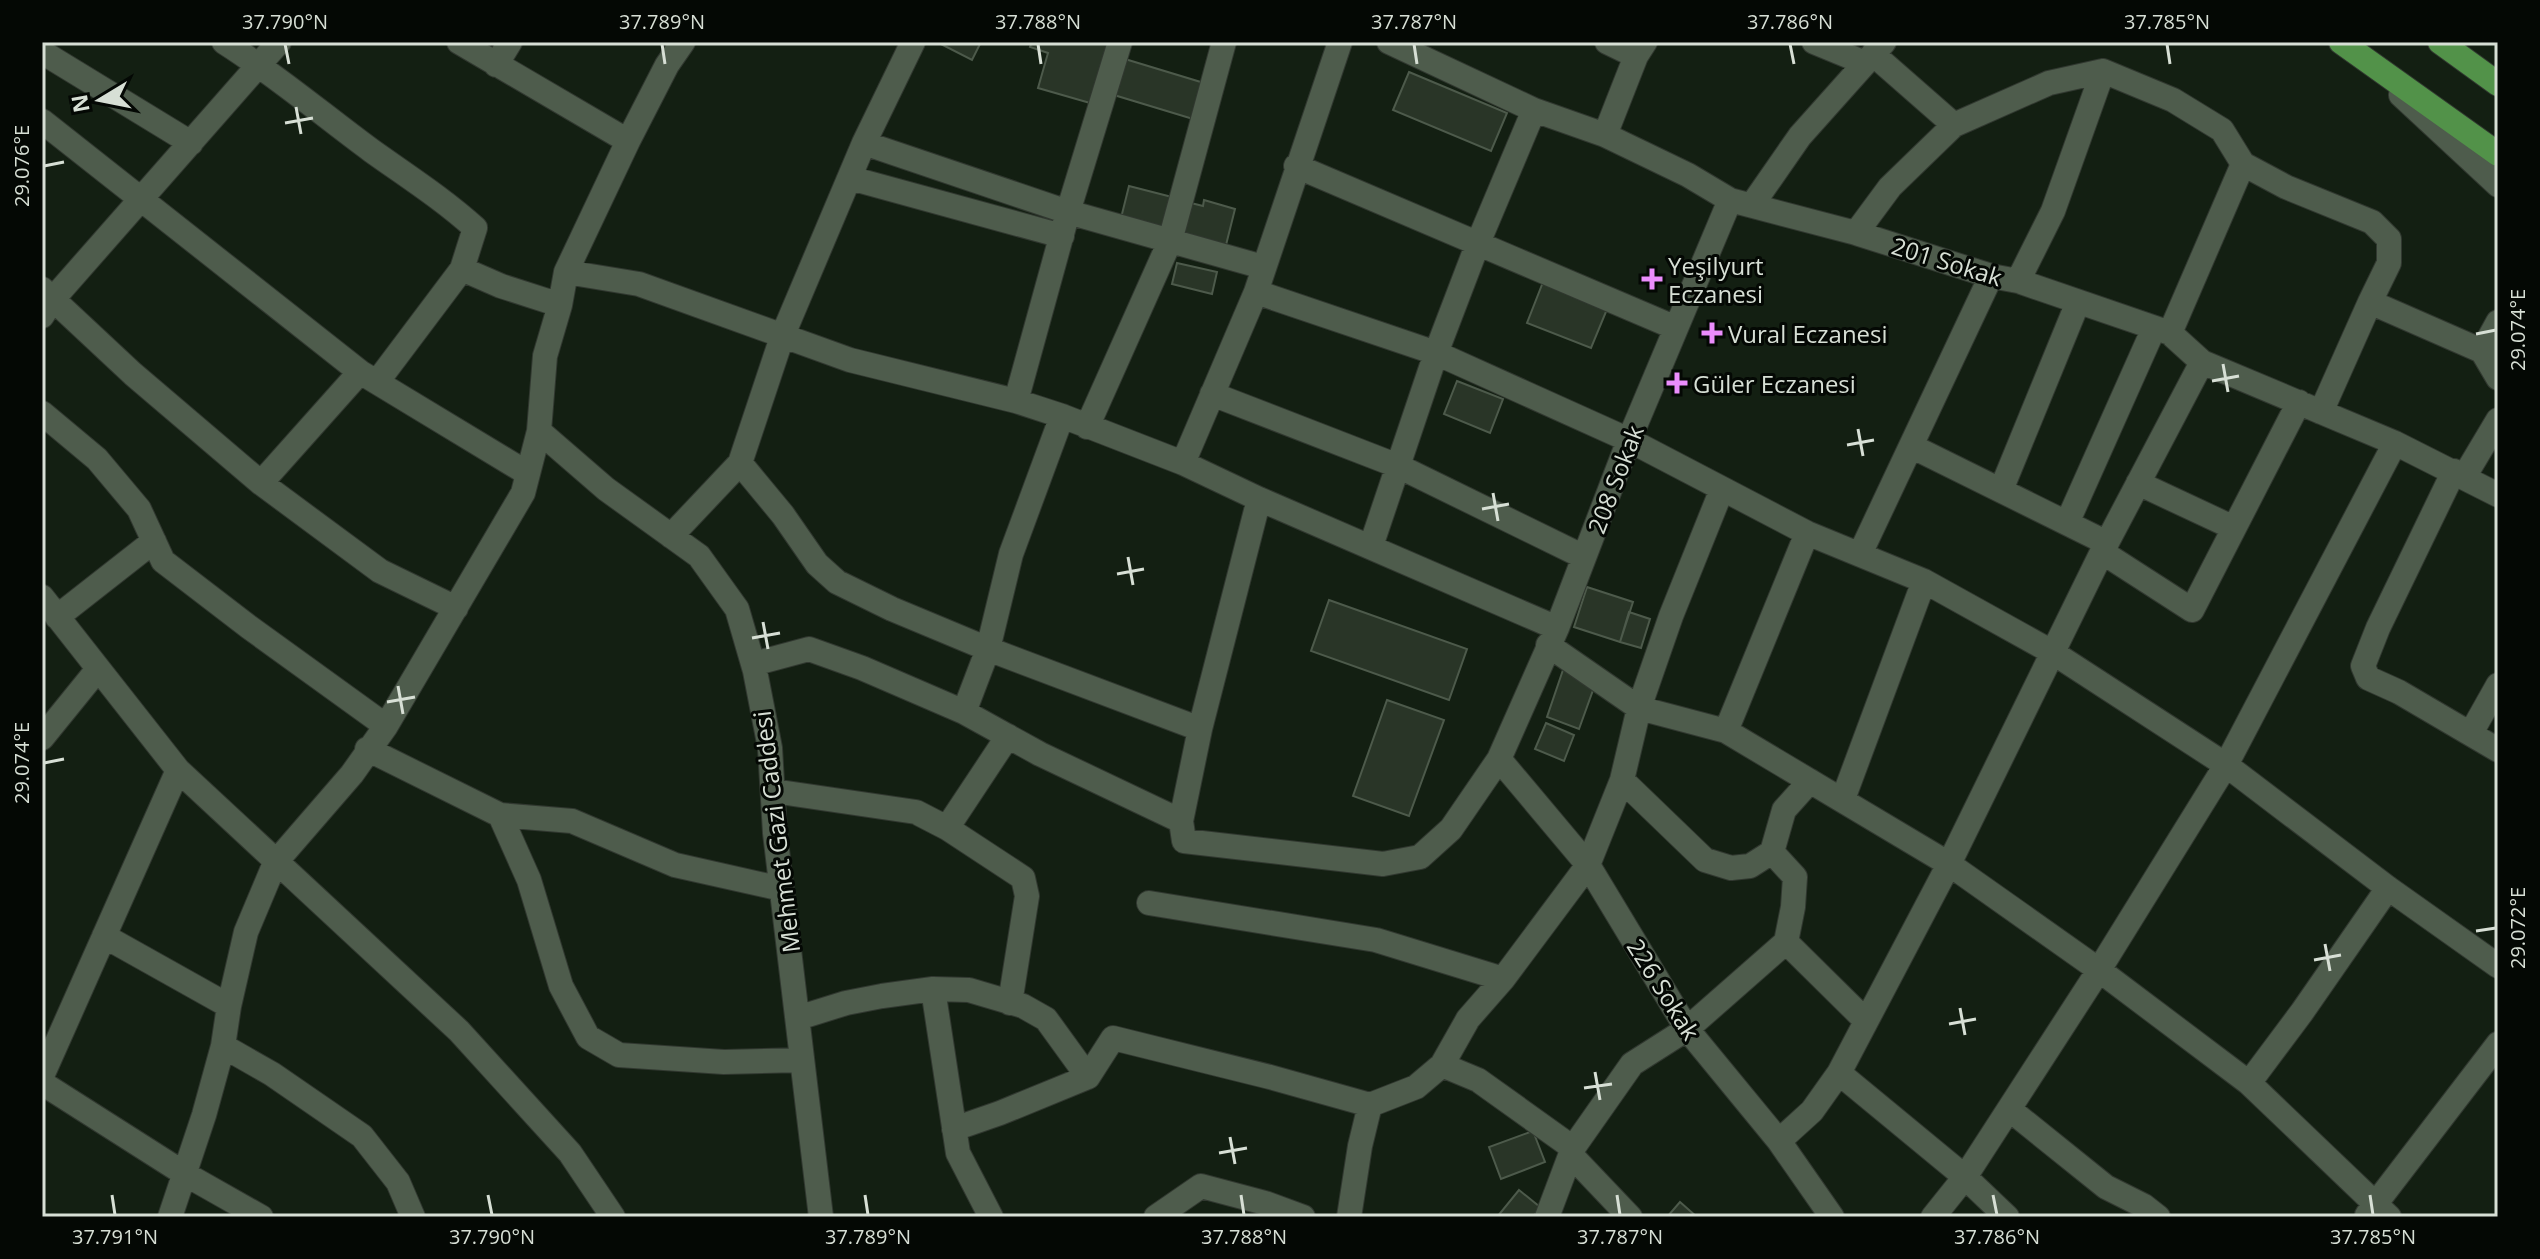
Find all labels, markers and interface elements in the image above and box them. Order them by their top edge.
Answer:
text: 37.790°N [242,8,328,35]
text: 37.789°N [619,8,705,35]
text: 37.788°N [995,8,1081,35]
text: 37.787°N [1371,8,1457,35]
text: 37.786°N [1747,8,1833,35]
text: 37.785°N [2124,8,2210,35]
north arrow [60,60,140,140]
text: N [63,92,96,115]
text: 29.076°E [8,125,35,207]
street label: 201 Sokak [1888,229,2006,293]
place label: Yeşilyurt Eczanesi [1668,249,1764,310]
marker: Yeşilyurt Eczanesi [1643,270,1661,288]
text: 29.074°E [2504,289,2531,371]
place label: Vural Eczanesi [1728,317,1888,350]
marker: Vural Eczanesi [1703,324,1721,342]
place label: Güler Eczanesi [1693,367,1856,400]
marker: Güler Eczanesi [1668,374,1686,392]
street label: 208 Sokak [1579,420,1651,538]
street label: Mehmet Gazi Caddesi [745,709,807,955]
text: 29.074°E [8,722,35,804]
text: 29.072°E [2504,887,2531,969]
street label: 226 Sokak [1620,932,1708,1046]
text: 37.791°N [72,1223,158,1250]
text: 37.790°N [449,1223,535,1250]
text: 37.789°N [825,1223,911,1250]
text: 37.788°N [1201,1223,1287,1250]
text: 37.787°N [1577,1223,1663,1250]
text: 37.786°N [1954,1223,2040,1250]
text: 37.785°N [2330,1223,2416,1250]

